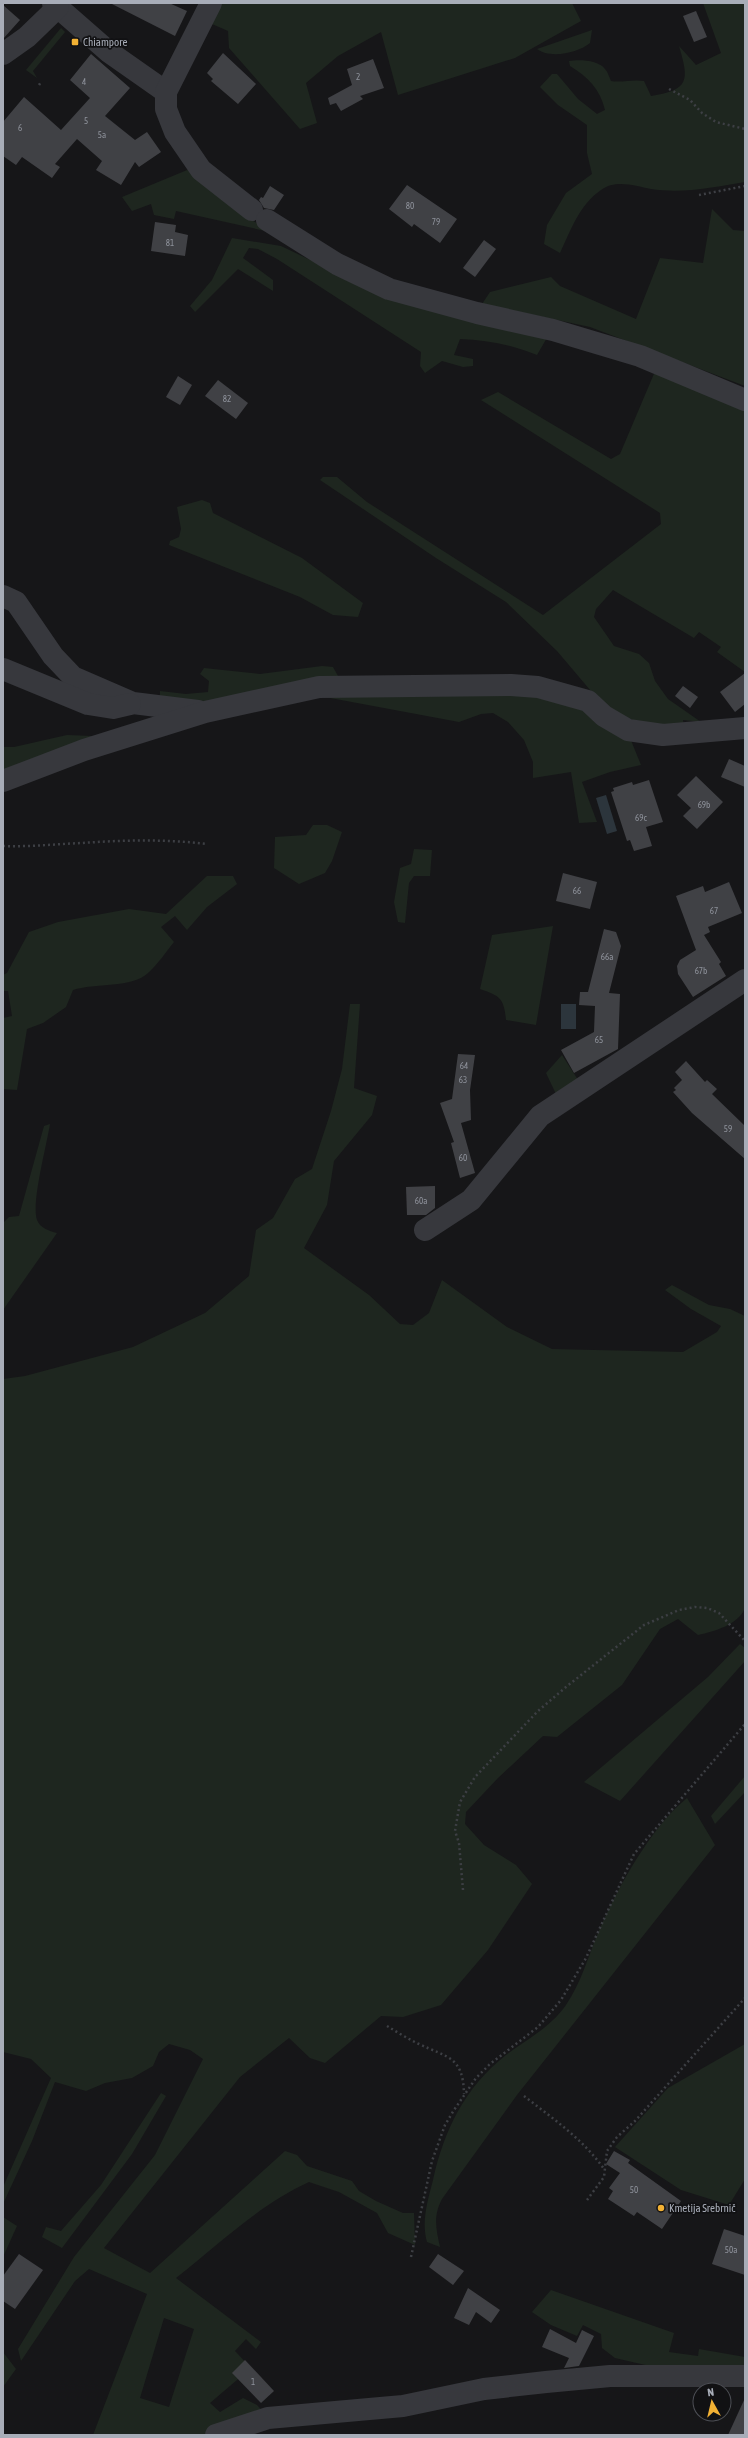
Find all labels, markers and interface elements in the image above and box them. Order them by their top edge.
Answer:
place label: Chiampore [83,36,127,48]
marker: Chiampore [70,37,80,47]
house number: 2 [356,72,360,82]
house number: 4 [82,77,86,87]
house number: 5 [84,116,88,126]
house number: 6 [18,123,22,133]
house number: 5a [98,130,106,140]
house number: 80 [406,201,414,211]
house number: 79 [432,217,440,227]
house number: 81 [166,238,174,248]
house number: 82 [223,394,231,404]
house number: 69b [698,800,710,810]
house number: 69c [635,813,648,823]
house number: 66 [573,886,581,896]
house number: 67 [710,906,718,916]
house number: 66a [601,952,613,962]
house number: 67b [695,966,707,976]
house number: 65 [595,1035,603,1045]
house number: 64 [460,1061,468,1071]
house number: 63 [459,1075,467,1085]
house number: 59 [724,1124,732,1134]
house number: 60 [459,1153,467,1163]
house number: 60a [415,1196,427,1206]
house number: 50 [630,2185,638,2195]
place label: Kmetija Srebrnič [669,2202,736,2214]
marker: Kmetija Srebrnič [656,2203,666,2213]
house number: 50a [725,2245,737,2255]
house number: 1 [251,2377,255,2387]
north arrow [692,2382,732,2422]
text: N [707,2386,715,2398]

